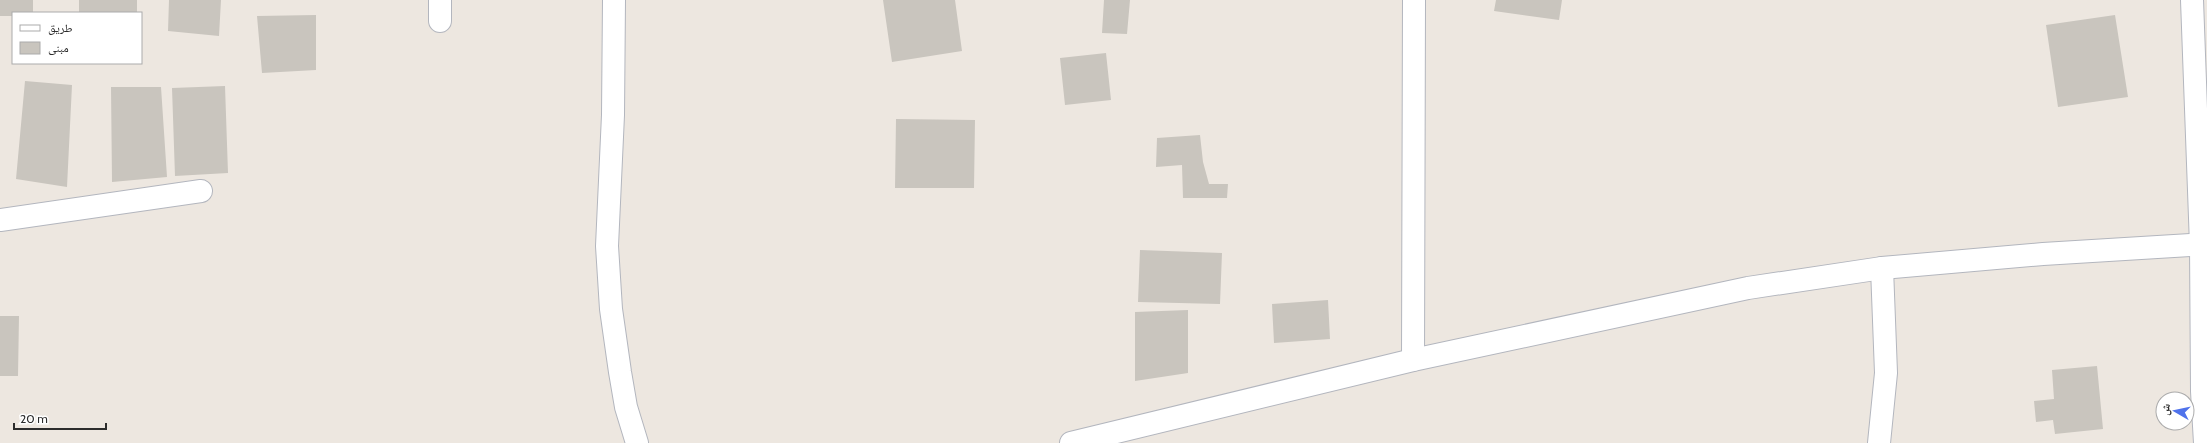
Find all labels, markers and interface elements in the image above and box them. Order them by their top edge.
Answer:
legend [12,12,142,64]
text: طريق [48,20,73,35]
text: مبنى [48,40,69,55]
north arrow [2155,391,2195,431]
text: ش [2157,402,2174,416]
scale bar [14,405,106,431]
text: 20 m [20,411,48,426]

